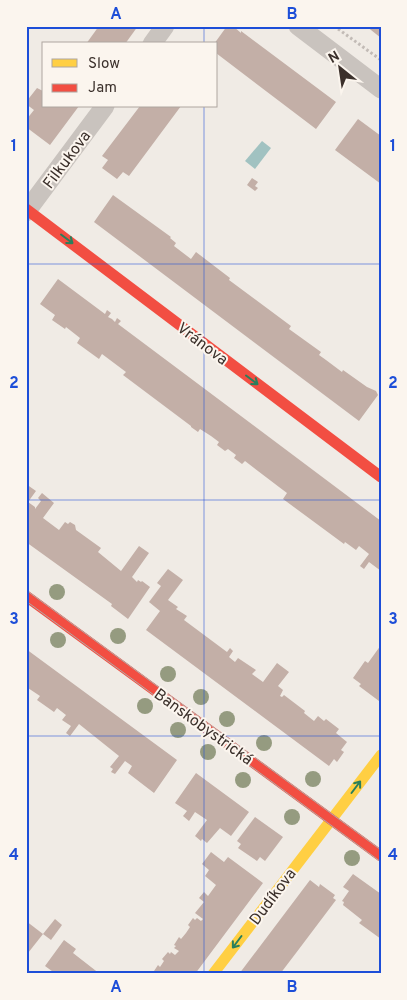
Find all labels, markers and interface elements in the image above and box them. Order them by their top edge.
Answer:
text: A [110,5,122,25]
text: B [286,5,298,25]
legend [42,42,218,108]
north arrow [314,42,364,92]
text: N [326,48,343,68]
text: Slow [88,55,120,74]
text: Jam [88,79,117,98]
street label: Filkukova [39,127,96,193]
text: 1 [11,137,17,157]
text: 1 [390,137,396,157]
one-way arrow [60,234,73,245]
street label: Vránova [172,319,231,370]
text: 2 [9,374,19,394]
one-way arrow [245,374,258,385]
text: 2 [388,374,398,394]
text: 3 [9,610,19,630]
text: 3 [388,610,398,630]
street label: Banskobystrická [149,685,256,770]
one-way arrow [351,780,361,794]
text: 4 [9,846,19,866]
text: 4 [388,846,398,866]
street label: Dudíkova [246,865,301,930]
one-way arrow [232,935,243,948]
text: A [110,978,122,998]
text: B [286,978,298,998]

